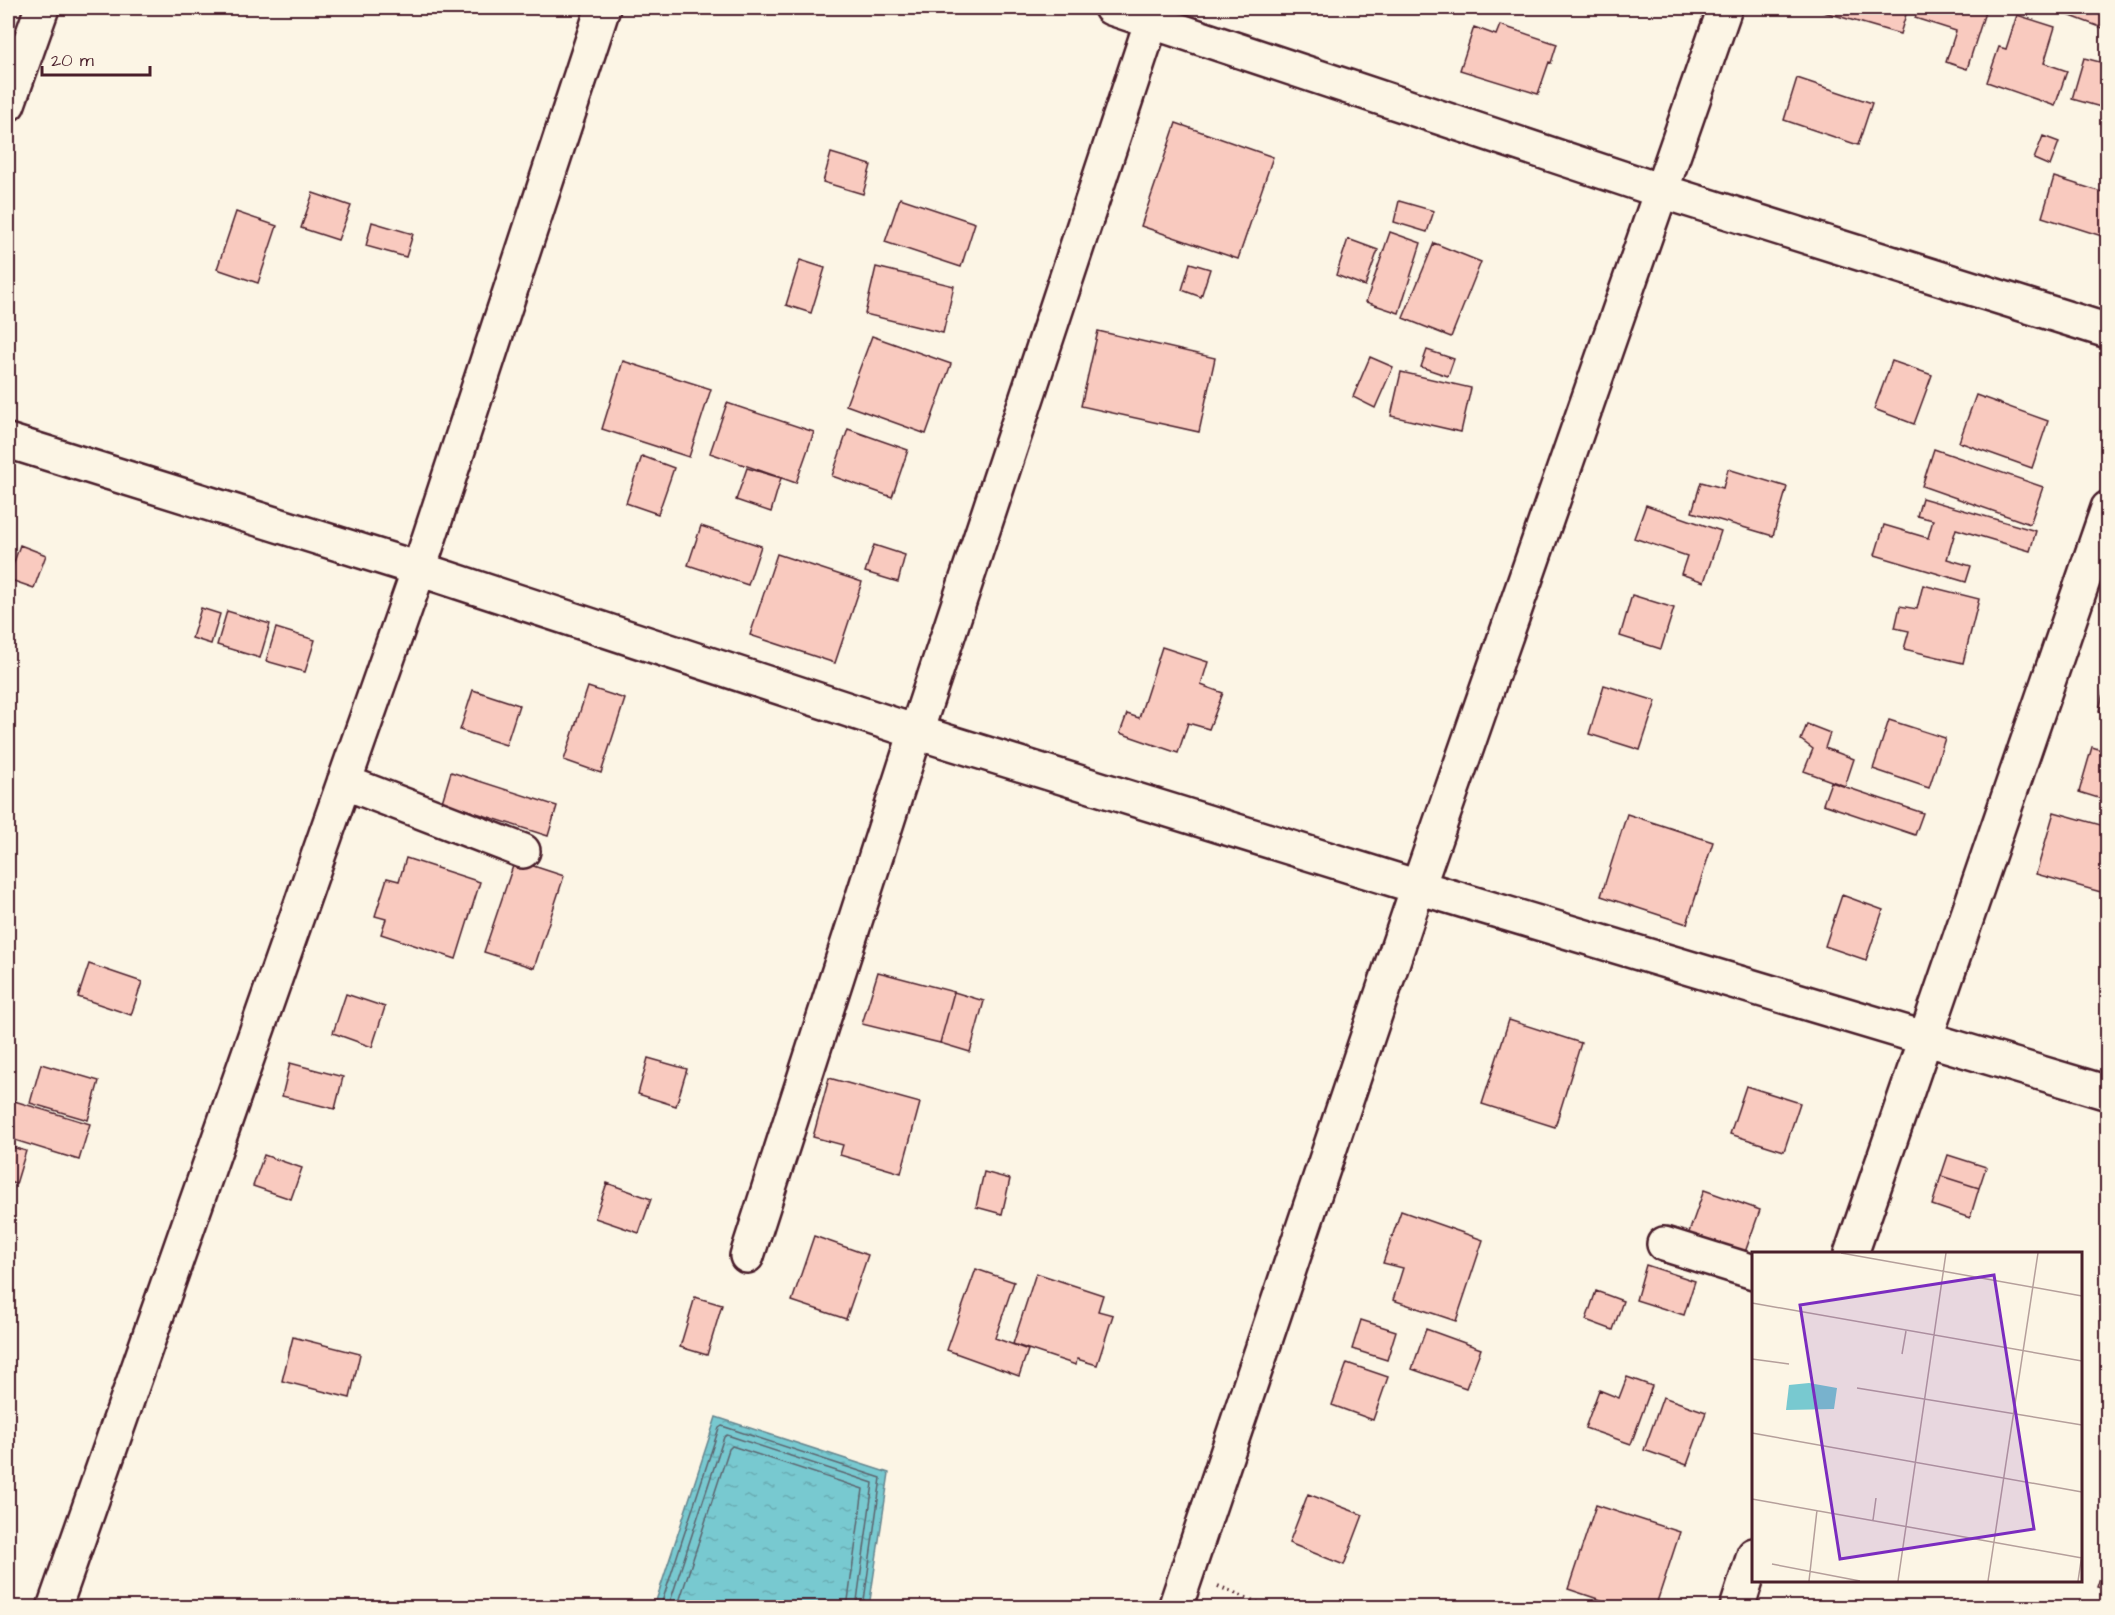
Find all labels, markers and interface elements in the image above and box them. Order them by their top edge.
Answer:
scale bar [42,39,150,77]
text: 20 m [51,48,94,73]
inset map [1752,1252,2082,1582]

